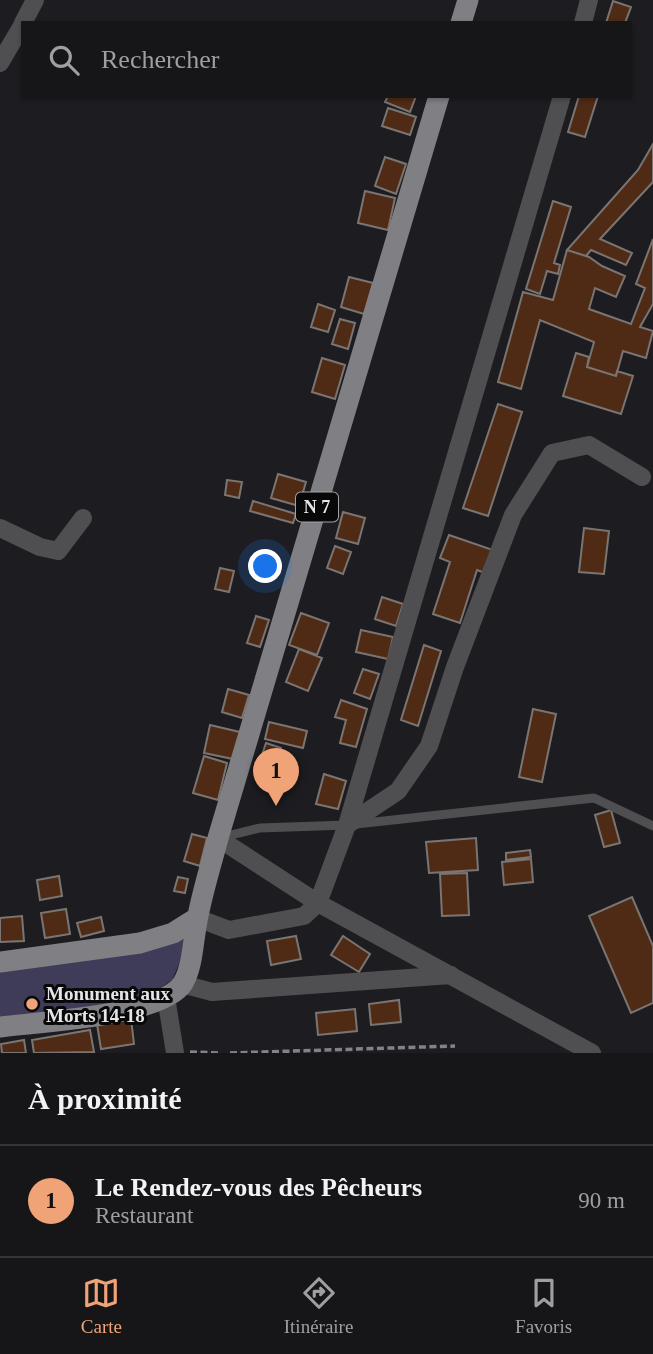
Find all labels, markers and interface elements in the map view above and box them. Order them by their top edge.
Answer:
search box [21,21,632,98]
icon: search [45,41,83,79]
text: Rechercher [101,45,219,74]
road number: N 7 [296,492,338,522]
your location [248,549,282,583]
pin: 1 [253,748,299,806]
place label: Monument aux Morts 14-18 [46,983,171,1026]
marker: Monument aux Morts 14-18 [24,996,40,1012]
text: À proximité [28,1082,182,1115]
text: Le Rendez-vous des Pêcheurs [95,1173,422,1202]
text: 1 [45,1188,57,1213]
text: 90 m [578,1188,625,1213]
text: Restaurant [95,1203,193,1228]
tab: Carte [81,1274,122,1338]
tab: Itinéraire [284,1274,353,1338]
tab: Favoris [515,1274,572,1338]

